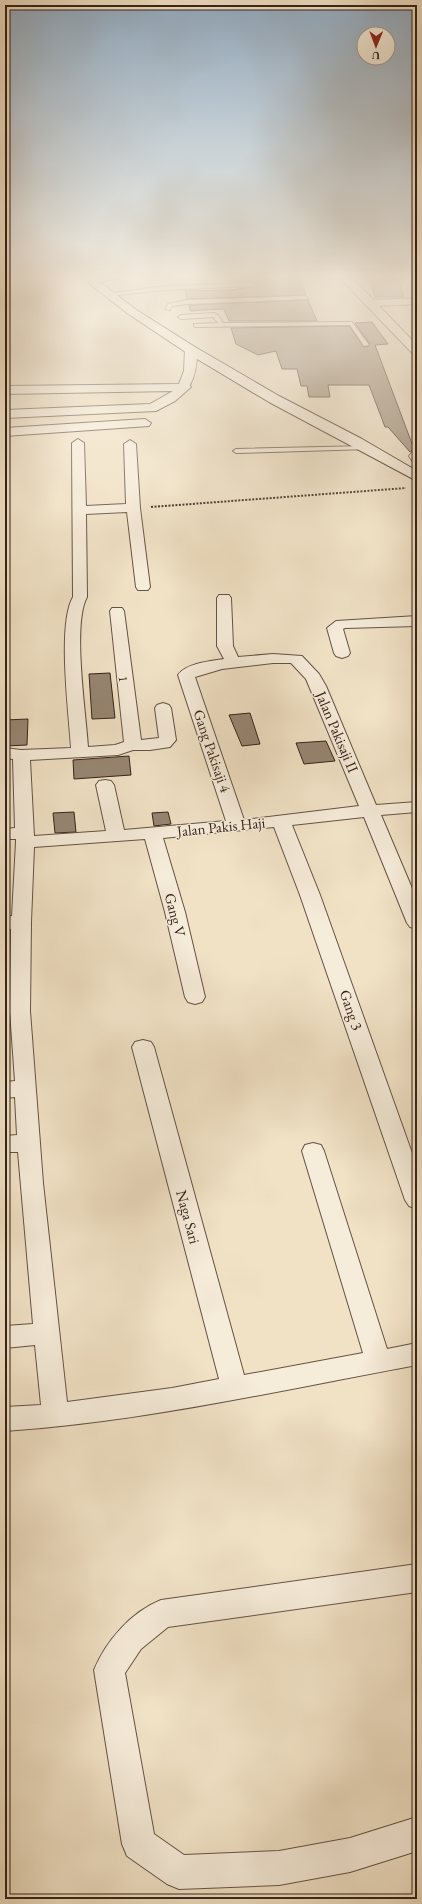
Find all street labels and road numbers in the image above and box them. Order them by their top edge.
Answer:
street label: 1 [115,675,132,683]
street label: Jalan Pakisaji II [311,686,363,775]
street label: Gang Pakisaji 4 [189,707,236,796]
street label: Jalan Pakis Haji [174,812,266,841]
street label: Gang V [161,891,191,940]
street label: Gang 3 [336,987,367,1033]
street label: Naga Sari [172,1188,205,1246]

